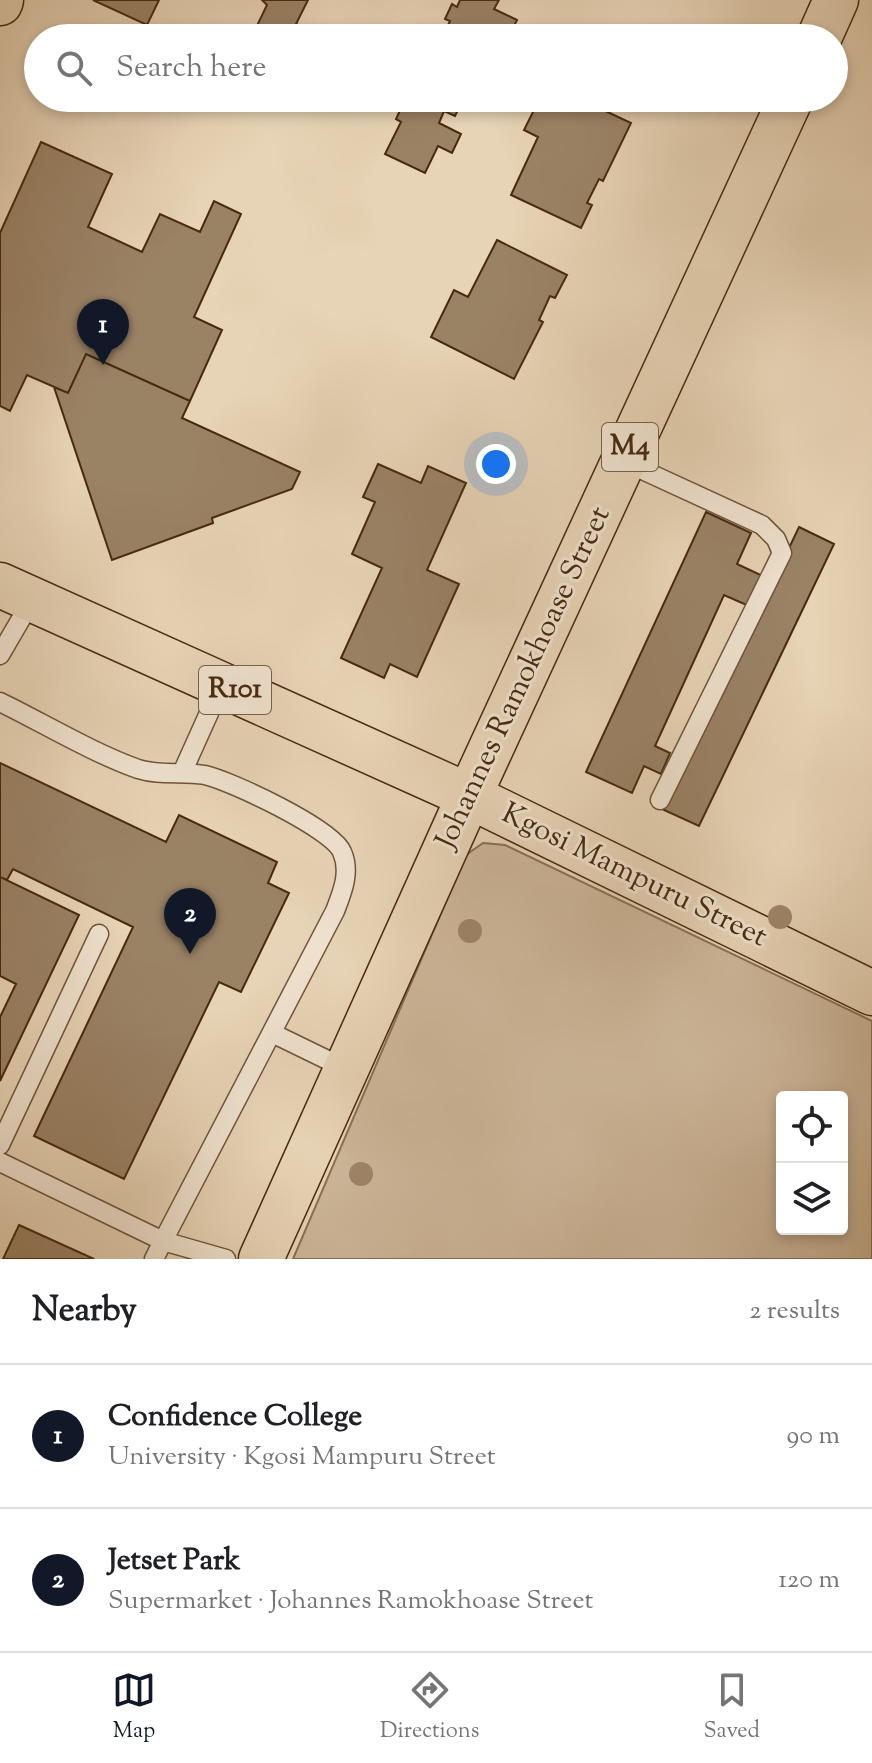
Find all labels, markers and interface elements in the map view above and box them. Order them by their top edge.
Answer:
search box [24,24,848,112]
icon: search [52,46,96,90]
text: Search here [116,47,266,90]
pin: 1 [77,299,129,365]
road number: M4 [602,423,658,471]
your location [476,444,516,484]
street label: Johannes Ramokhoase Street [425,500,622,858]
road number: R101 [199,666,271,714]
street label: Kgosi Mampuru Street [494,793,774,959]
pin: 2 [164,888,216,954]
map controls [776,1091,848,1235]
button: locate [776,1091,848,1163]
button: layers [776,1163,848,1235]
text: Nearby [32,1287,137,1336]
text: 2 results [749,1293,840,1330]
text: Confidence College [108,1396,362,1439]
text: 1 [54,1418,62,1455]
text: 90 m [787,1418,840,1455]
text: University · Kgosi Mampuru Street [108,1439,496,1476]
text: Jetset Park [108,1540,240,1583]
text: 2 [52,1562,64,1599]
text: 120 m [778,1562,840,1599]
text: Supermarket · Johannes Ramokhoase Street [108,1583,593,1620]
tab: Map [112,1668,156,1748]
tab: Directions [380,1668,479,1748]
tab: Saved [703,1668,760,1748]

